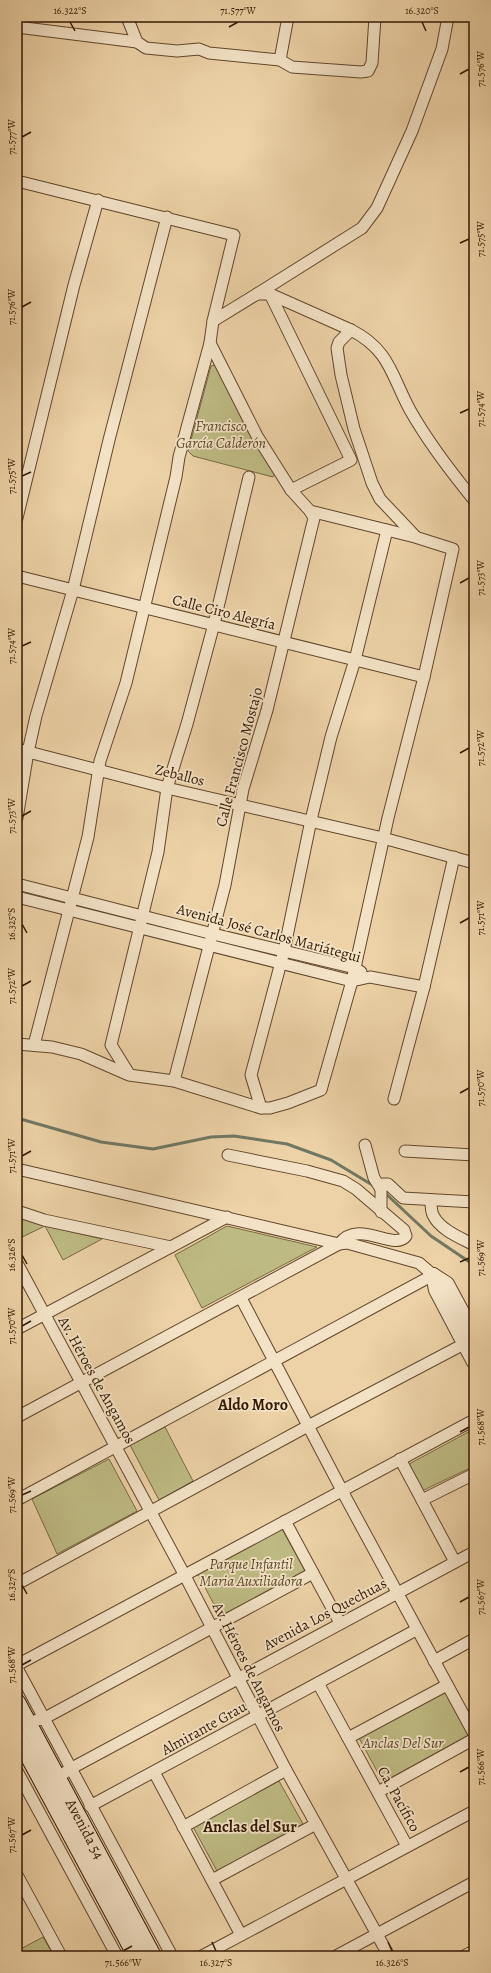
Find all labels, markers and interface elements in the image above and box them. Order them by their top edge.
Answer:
text: 16.322°S [53,4,87,17]
text: 71.577°W [220,4,257,17]
text: 16.320°S [405,4,439,17]
text: 71.576°W [474,50,487,87]
text: 71.577°W [5,118,18,155]
text: 71.575°W [474,220,487,257]
text: 71.576°W [5,288,18,325]
text: 71.574°W [474,390,487,427]
park label: Francisco García Calderón [176,416,266,453]
text: 71.575°W [5,457,18,494]
text: 71.573°W [474,559,487,596]
street label: Calle Ciro Alegría [170,589,278,635]
text: 71.574°W [5,627,18,664]
street label: Calle Francisco Mostajo [211,685,267,829]
text: 71.572°W [474,729,487,766]
street label: Zeballos [153,759,207,791]
text: 71.573°W [5,797,18,834]
street label: Avenida José Carlos Mariátegui [174,899,363,967]
text: 71.571°W [474,900,487,935]
text: 16.325°S [5,908,18,940]
text: 71.572°W [5,967,18,1004]
text: 71.570°W [474,1069,487,1106]
text: 71.571°W [5,1138,18,1173]
text: 16.326°S [5,1239,18,1271]
text: 71.569°W [474,1239,487,1276]
text: 71.570°W [5,1307,18,1344]
street label: Av. Héroes de Angamos [53,1312,140,1447]
district label: Aldo Moro [217,1394,288,1416]
text: 71.568°W [474,1408,487,1445]
text: 71.569°W [5,1476,18,1513]
park label: Parque Infantil Maria Auxiliadora [199,1554,303,1591]
text: 16.327°S [5,1569,18,1601]
street label: Avenida Los Quechuas [259,1573,390,1655]
text: 71.567°W [474,1578,487,1615]
street label: Av. Héroes de Angamos [207,1598,290,1735]
text: 71.568°W [5,1646,18,1683]
street label: Almirante Grau [157,1696,251,1760]
park label: Anclas Del Sur [362,1733,444,1753]
text: 71.566°W [474,1748,487,1785]
street label: Ca. Pacífico [373,1763,425,1835]
street label: Avenida 54 [60,1795,109,1863]
text: 71.567°W [5,1816,18,1853]
district label: Anclas del Sur [202,1816,297,1838]
text: 71.566°W [105,1956,142,1969]
text: 16.327°S [200,1956,232,1969]
text: 16.326°S [376,1956,408,1969]

